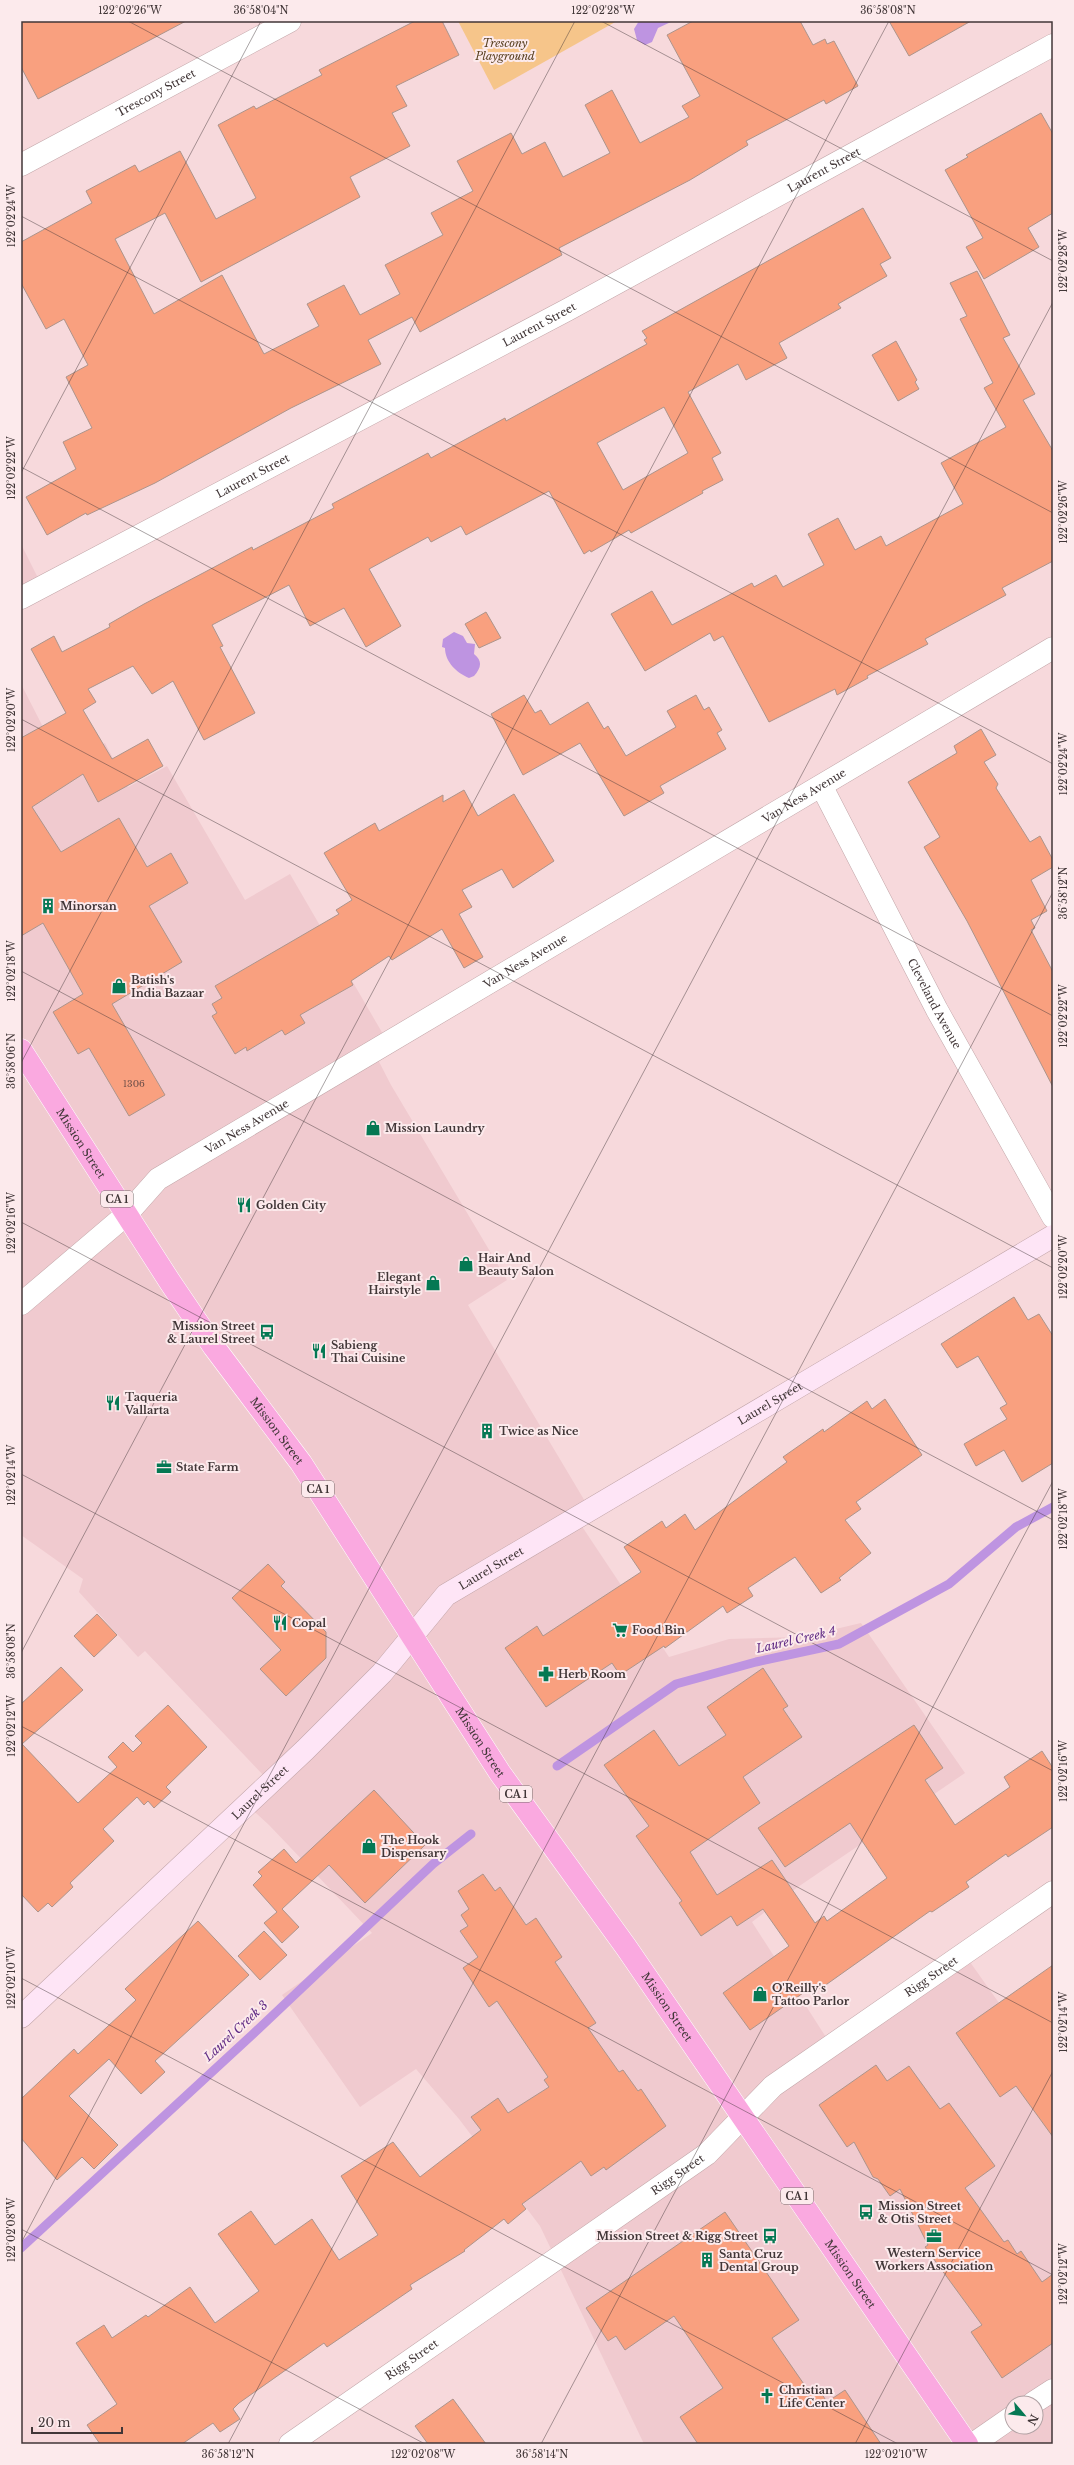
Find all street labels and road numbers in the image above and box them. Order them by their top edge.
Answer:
street label: Trescony Street [114,65,199,120]
street label: Laurent Street [785,144,864,195]
street label: Laurent Street [500,299,579,350]
street label: Laurent Street [214,450,293,501]
street label: Van Ness Avenue [759,765,848,826]
street label: Van Ness Avenue [480,931,570,992]
street label: Cleveland Avenue [905,956,964,1051]
street label: Van Ness Avenue [201,1096,291,1157]
street label: Mission Street [53,1106,109,1182]
road number: CA 1 [101,1191,133,1207]
street label: Laurel Street [735,1378,806,1428]
street label: Mission Street [247,1394,307,1468]
road number: CA 1 [302,1481,334,1497]
street label: Laurel Street [456,1543,527,1593]
street label: Mission Street [453,1704,508,1781]
street label: Laurel Street [229,1762,292,1822]
road number: CA 1 [500,1786,532,1802]
street label: Rigg Street [902,1953,961,2000]
street label: Mission Street [638,1970,696,2045]
street label: Rigg Street [648,2151,708,2198]
road number: CA 1 [781,2188,813,2204]
street label: Mission Street [822,2237,879,2312]
street label: Rigg Street [382,2336,442,2383]

